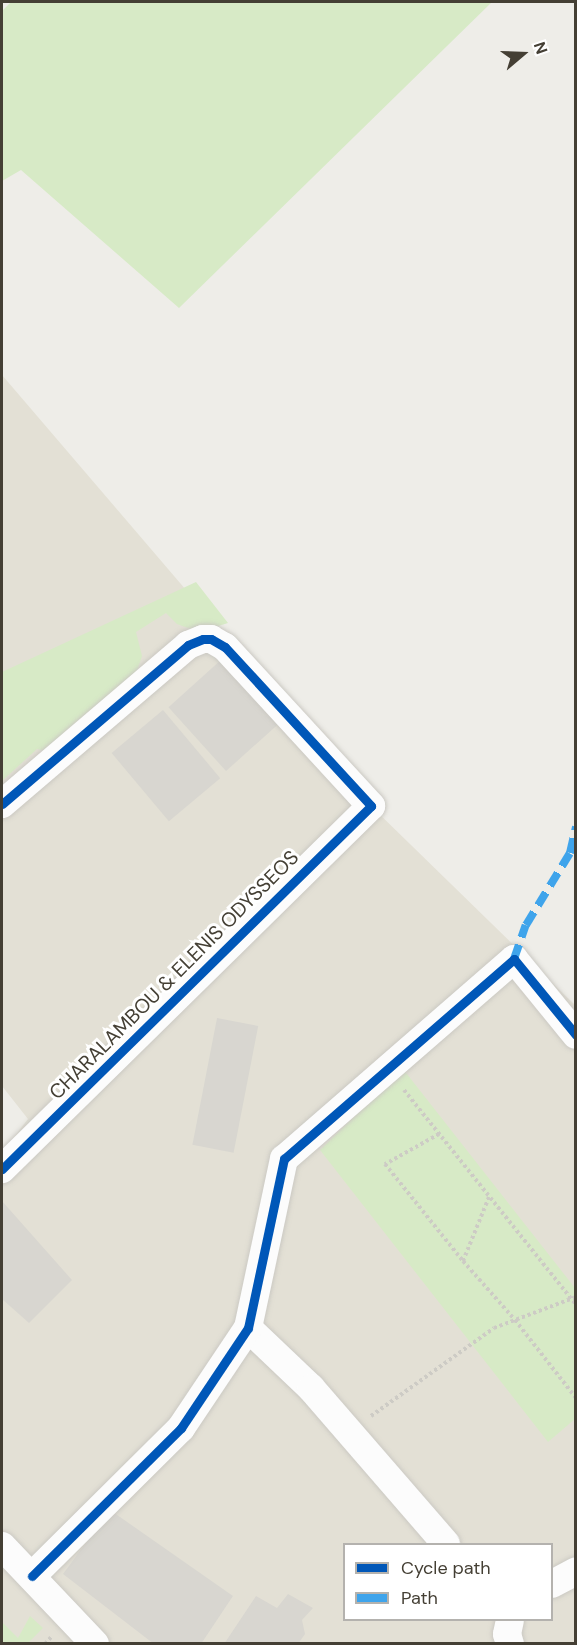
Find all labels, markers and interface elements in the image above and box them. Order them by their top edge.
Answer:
north arrow [493,24,553,84]
text: N [529,39,552,57]
street label: CHARALAMBOU & ELENIS ODYSSEOS [45,846,303,1104]
legend [343,1543,553,1621]
text: Cycle path [401,1556,491,1580]
text: Path [401,1586,438,1610]

